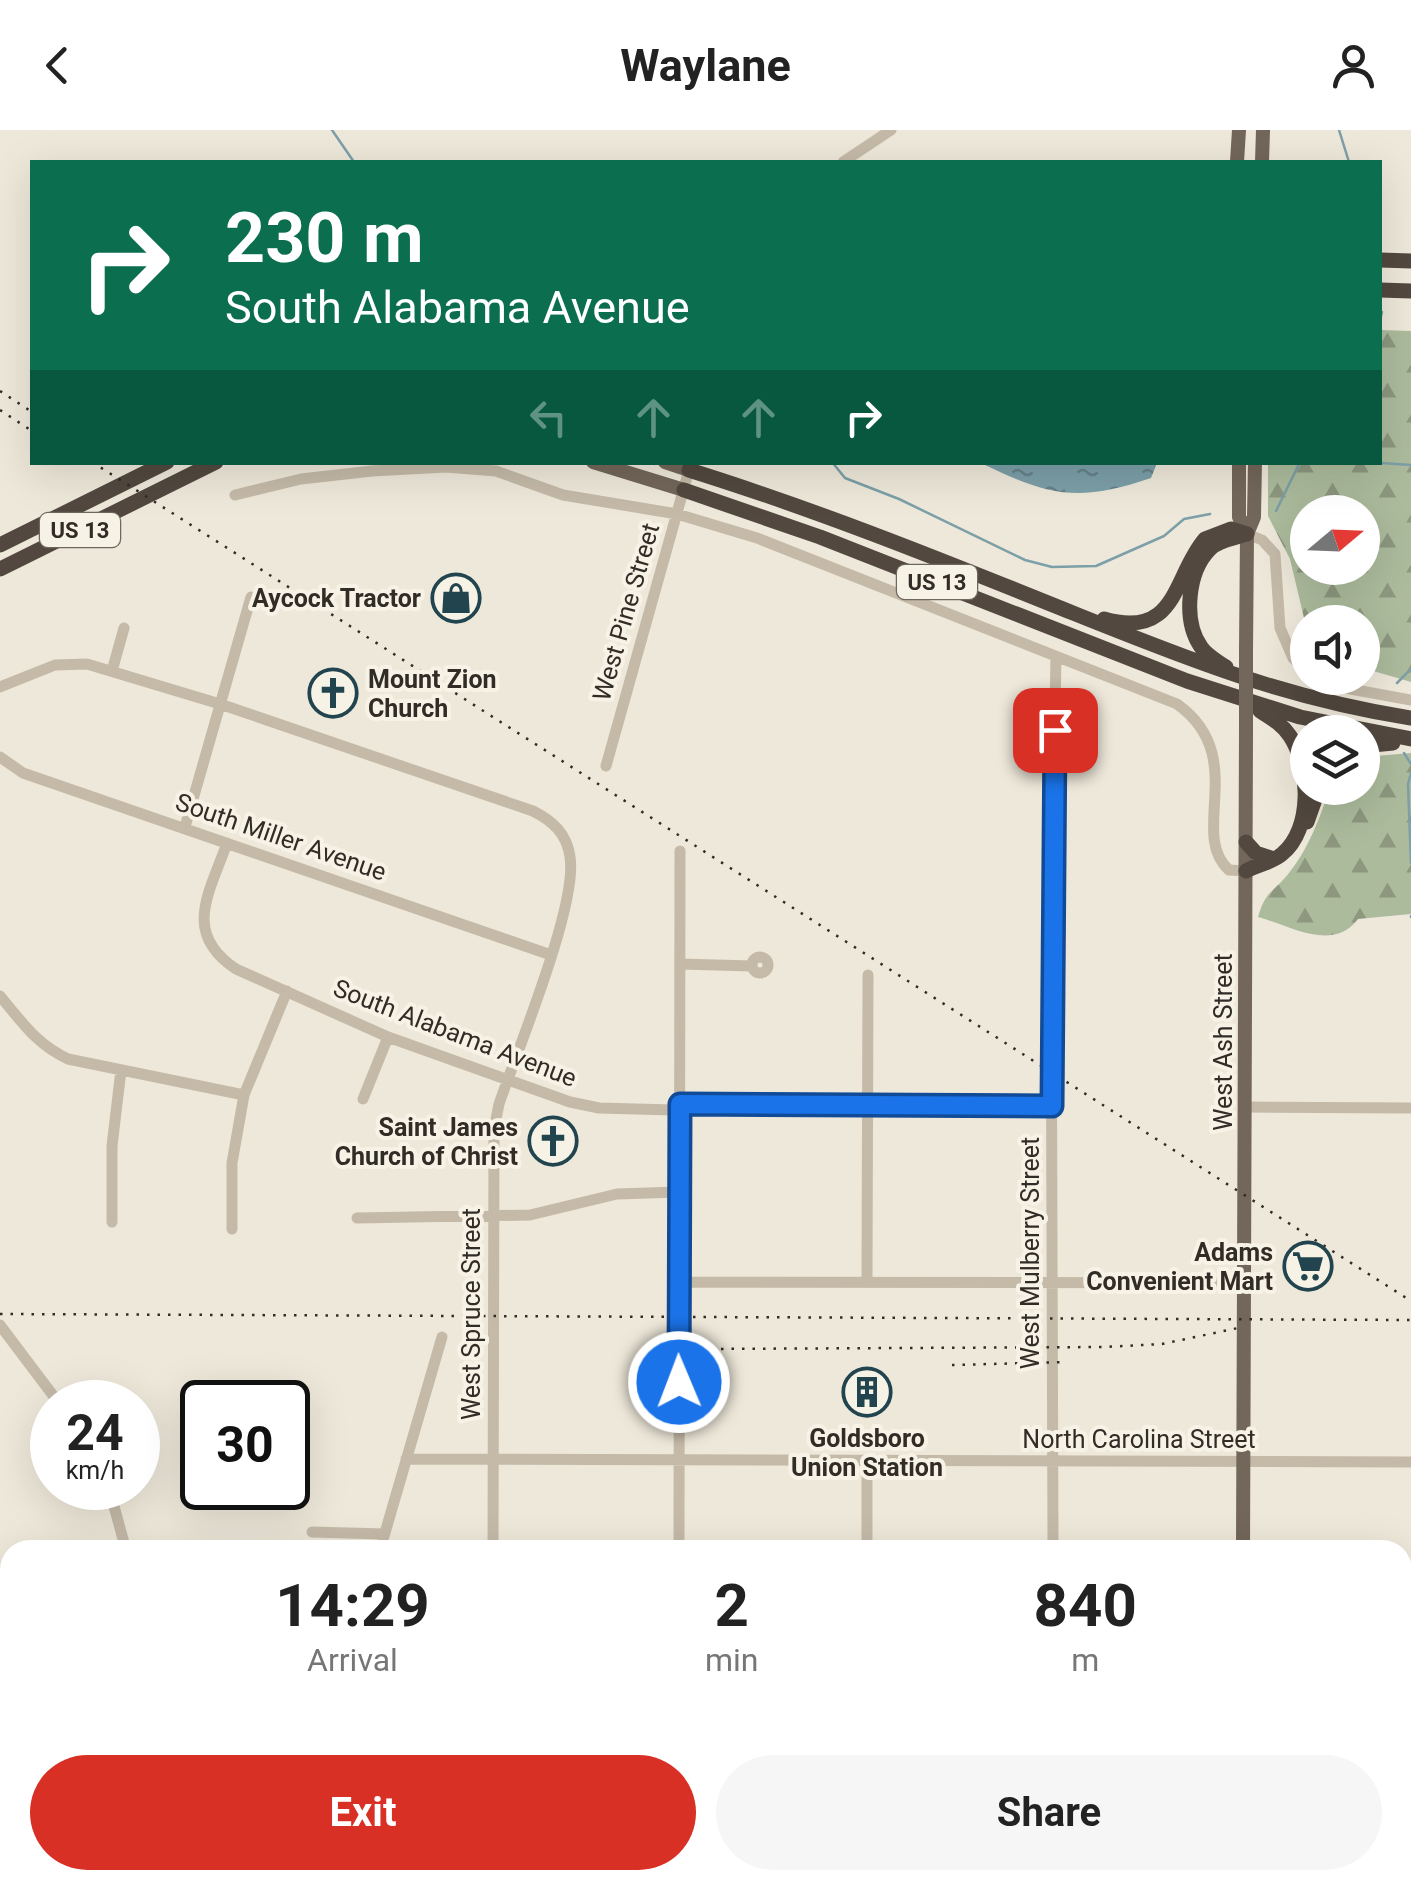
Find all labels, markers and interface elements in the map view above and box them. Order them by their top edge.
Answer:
icon: back [30,38,85,93]
icon: person [1326,38,1381,93]
text: Waylane [620,39,791,92]
text: 230 m [225,197,424,279]
icon: right [60,200,190,330]
text: South Alabama Avenue [225,281,690,334]
icon: left [521,390,576,445]
icon: ahead [626,390,681,445]
icon: ahead [731,390,786,445]
icon: right [836,390,891,445]
north arrow [1290,495,1380,585]
map controls [1290,495,1380,805]
road number: US 13 [40,513,120,547]
street label: West Pine Street [587,520,665,704]
road number: US 13 [897,565,977,599]
shop icon: Aycock Tractor [430,572,482,624]
place label: Aycock Tractor [252,584,421,613]
button: sound [1290,605,1380,695]
place label: Mount Zion Church [368,665,497,723]
church icon: Mount Zion Church [307,667,359,719]
pin [1013,688,1098,773]
icon: arrive [1028,703,1083,758]
button: layers [1290,715,1380,805]
street label: South Miller Avenue [172,787,390,887]
street label: West Ash Street [1209,953,1238,1131]
street label: South Alabama Avenue [329,973,581,1093]
place label: Saint James Church of Christ [335,1113,518,1171]
church icon: Saint James Church of Christ [527,1115,579,1167]
street label: West Mulberry Street [1016,1137,1045,1369]
street label: West Spruce Street [457,1208,486,1420]
place label: Adams Convenient Mart [1086,1238,1273,1296]
supermarket icon: Adams Convenient Mart [1282,1240,1334,1292]
position arrow [627,1330,731,1434]
building icon: Goldsboro Union Station [841,1366,893,1418]
speed limit sign: 30 [180,1380,310,1510]
text: 24 [66,1404,124,1462]
place label: Goldsboro Union Station [791,1424,943,1482]
street label: North Carolina Street [1022,1425,1256,1454]
text: km/h [66,1456,124,1485]
text: 14:29 [275,1570,430,1641]
text: 2 [714,1570,749,1641]
text: 840 [1034,1570,1137,1641]
text: Arrival [307,1641,398,1679]
text: min [705,1641,758,1679]
text: m [1071,1641,1099,1679]
button: Exit [30,1755,696,1870]
button: Share [716,1755,1382,1870]

